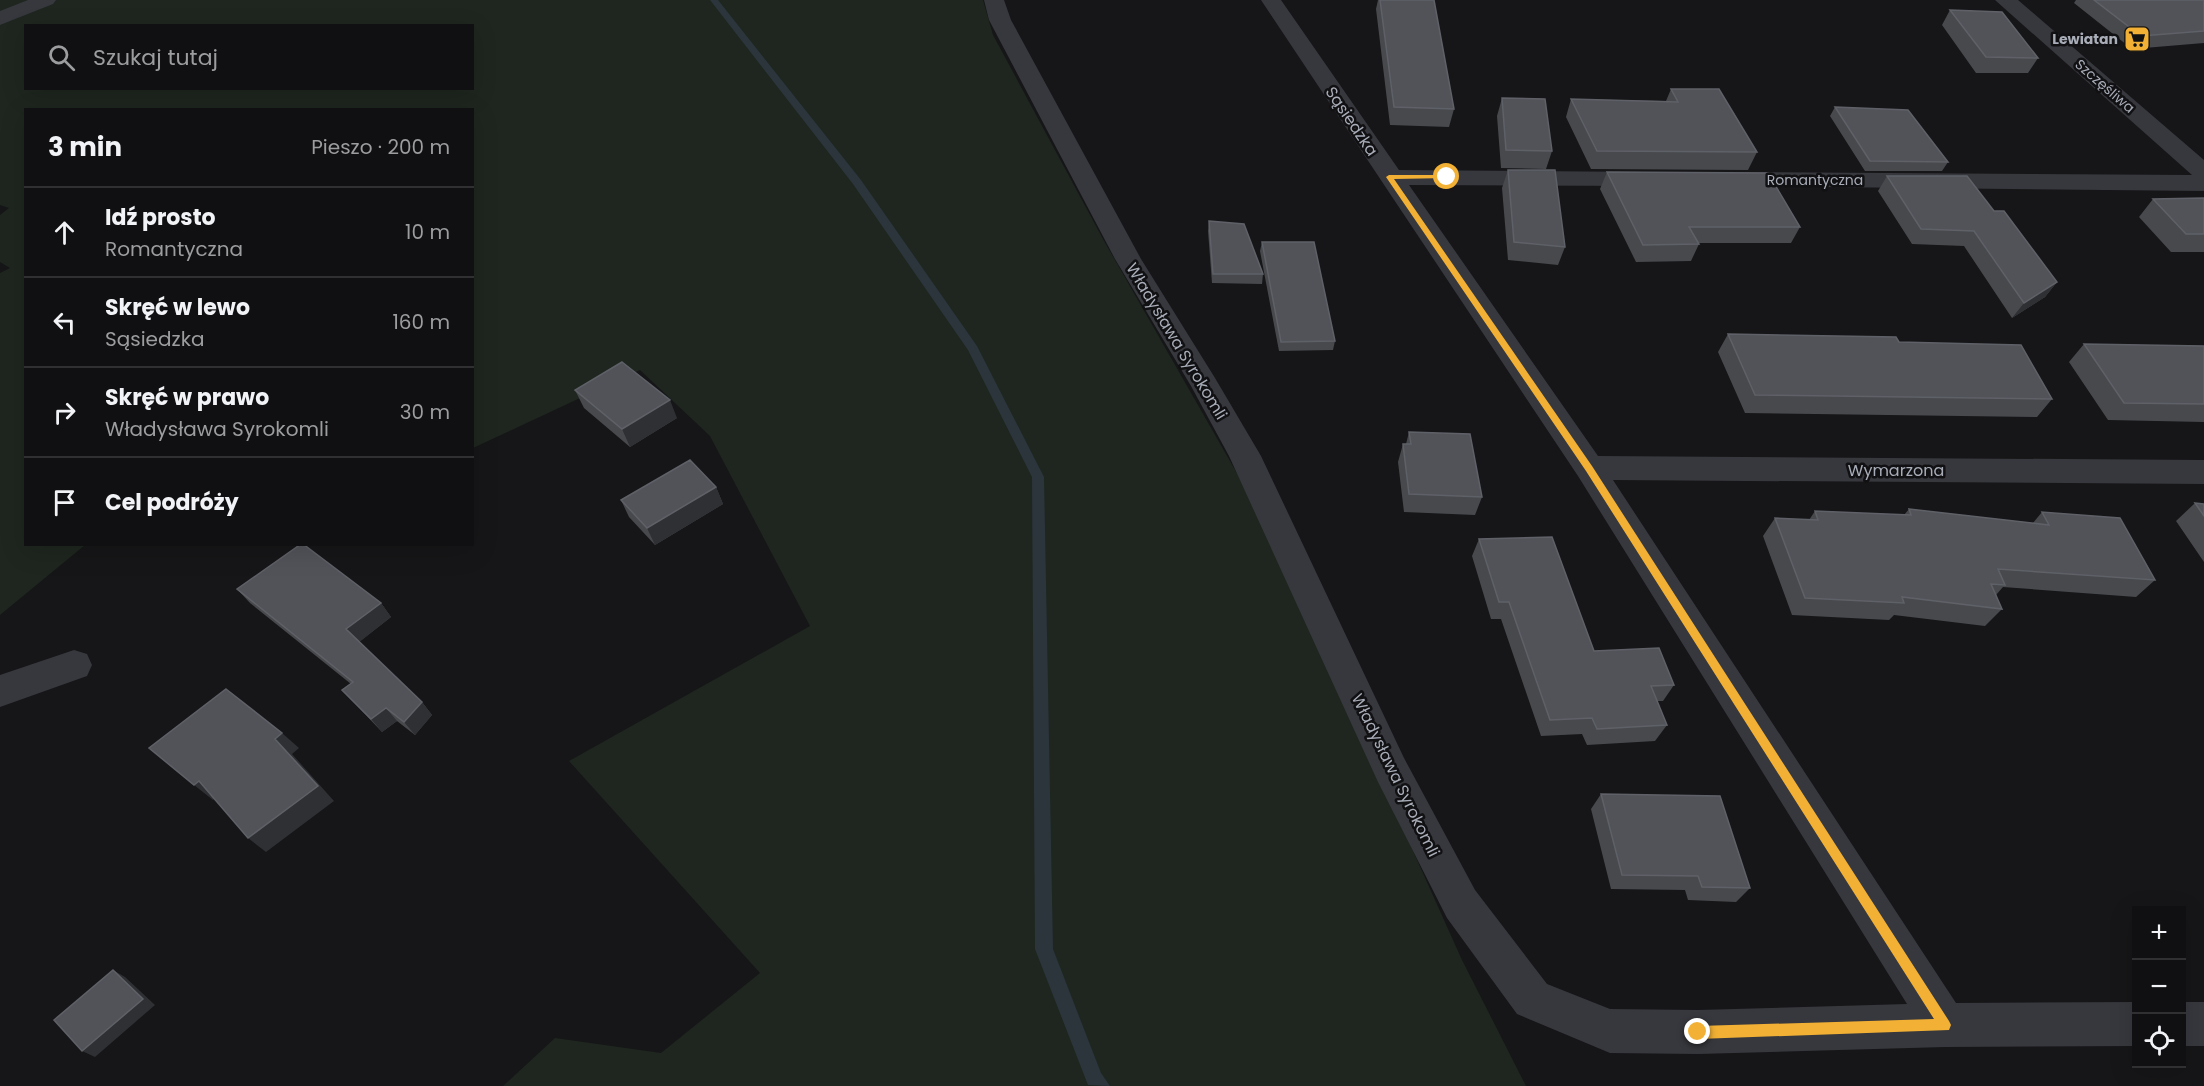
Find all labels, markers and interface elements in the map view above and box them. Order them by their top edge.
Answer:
search box [24,24,474,90]
supermarket icon: Lewiatan [2122,24,2152,54]
place label: Lewiatan [2052,29,2118,49]
icon: search [45,41,78,74]
text: Szukaj tutaj [93,42,218,73]
street label: Szczęśliwa [2071,54,2139,118]
street label: Sąsiedzka [1320,82,1383,161]
text: 3 min [48,129,122,165]
text: Pieszo · 200 m [311,133,450,161]
route start [1433,163,1459,189]
street label: Romantyczna [1767,170,1863,190]
text: Idź prosto [105,202,216,233]
icon: ahead [48,216,81,249]
text: 10 m [405,218,450,246]
text: Romantyczna [105,235,243,263]
street label: Władysława Syrokomli [1121,259,1233,424]
text: Skręć w lewo [105,292,250,323]
icon: left [48,306,81,339]
text: 160 m [392,308,450,336]
text: Sąsiedzka [105,325,204,353]
text: Skręć w prawo [105,382,269,413]
icon: right [48,396,81,429]
text: 30 m [400,398,450,426]
text: Władysława Syrokomli [105,415,329,443]
street label: Wymarzona [1848,459,1944,482]
icon: arrive [48,486,81,519]
text: Cel podróży [105,487,239,518]
street label: Władysława Syrokomli [1346,690,1445,861]
map controls [2132,906,2186,1068]
button: + [2132,906,2186,960]
button: − [2132,960,2186,1014]
button: locate [2132,1014,2186,1068]
route end [1684,1018,1710,1044]

